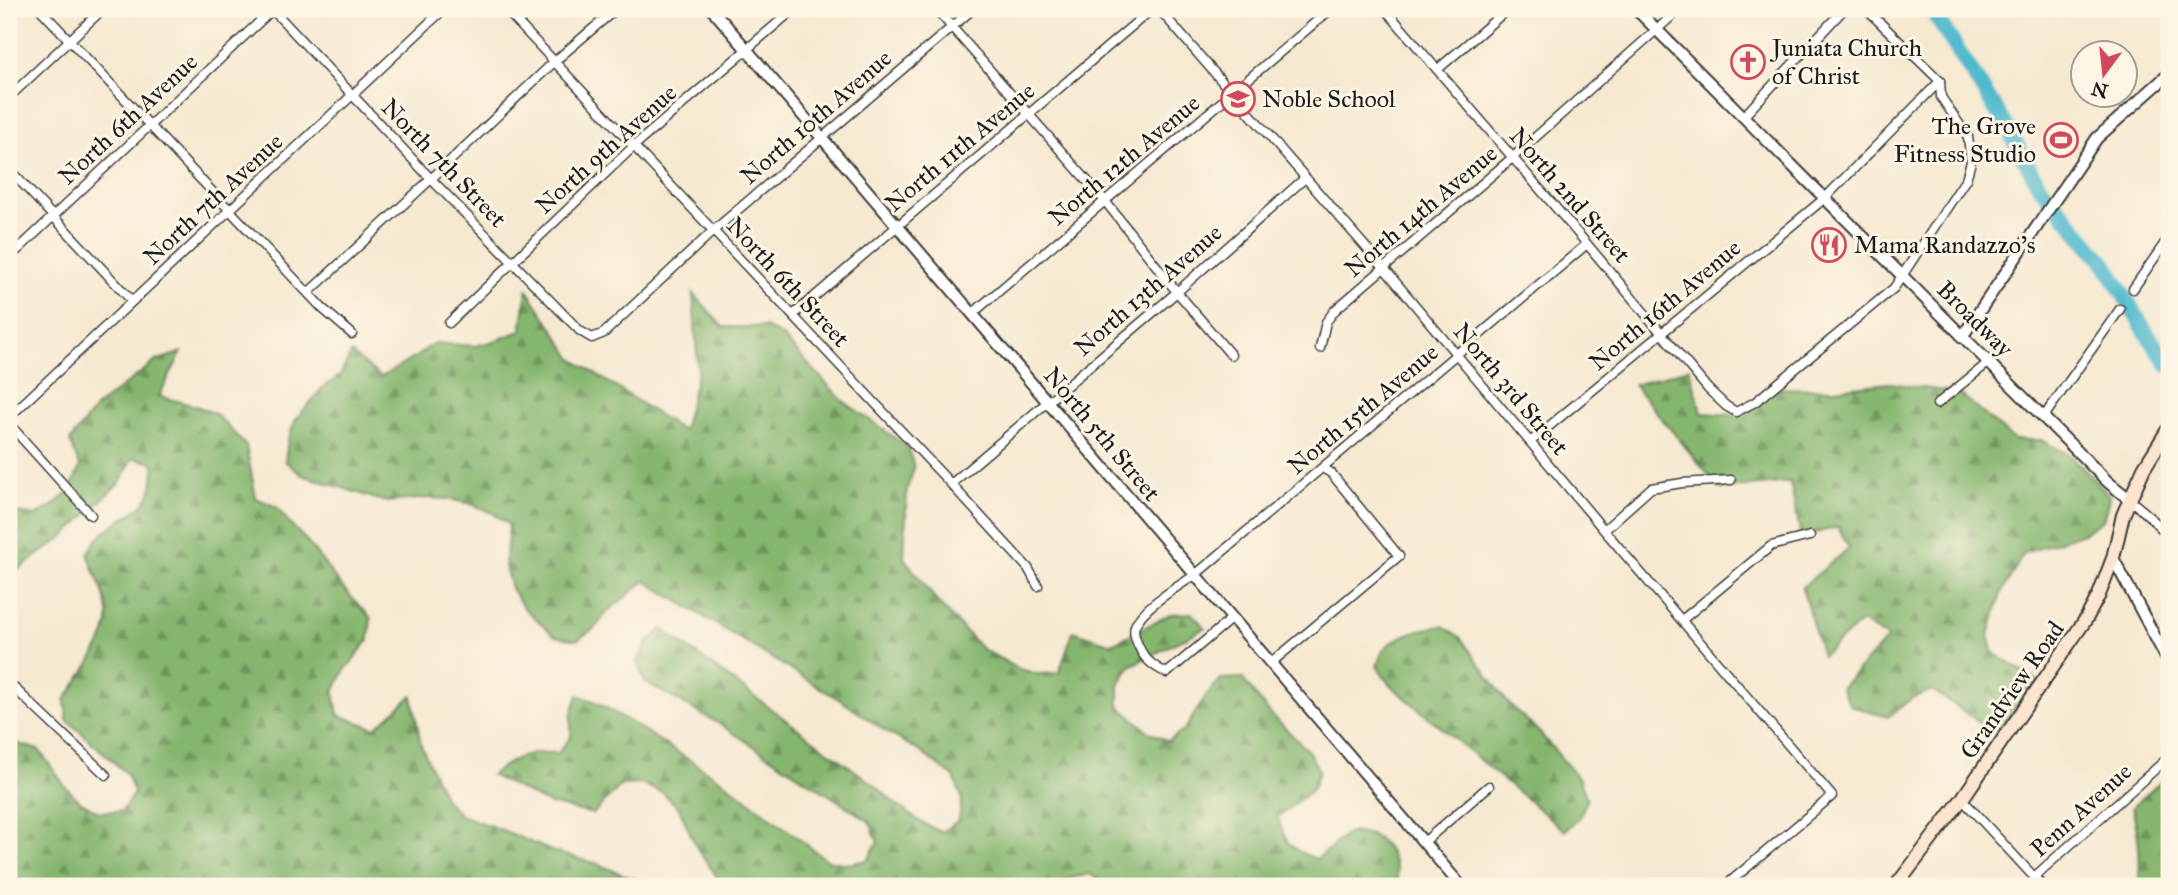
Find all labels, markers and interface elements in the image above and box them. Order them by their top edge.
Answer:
place label: Juniata Church of Christ [1769,33,1922,91]
north arrow [2070,38,2140,108]
street label: North 10th Avenue [734,43,898,191]
church icon: Juniata Church of Christ [1729,43,1767,81]
street label: North 6th Avenue [52,47,204,191]
street label: North 11th Avenue [879,76,1041,218]
text: N [2089,77,2110,103]
street label: North 9th Avenue [529,78,683,220]
school or university icon: Noble School [1219,80,1257,118]
place label: Noble School [1262,84,1396,114]
street label: North 12th Avenue [1042,88,1206,232]
street label: North 7th Street [375,92,513,234]
place label: The Grove Fitness Studio [1894,111,2036,169]
street label: North 2nd Street [1503,121,1637,269]
sports icon: The Grove Fitness Studio [2042,121,2080,159]
street label: North 7th Avenue [137,127,289,271]
street label: North 14th Avenue [1339,138,1503,284]
street label: North 6th Street [720,211,856,354]
street label: North 13th Avenue [1068,218,1228,362]
restaurant icon: Mama Randazzo's [1810,226,1848,264]
place label: Mama Randazzo's [1854,230,2036,260]
street label: North 16th Avenue [1583,233,1747,377]
street label: Broadway [1931,275,2020,364]
street label: North 3rd Street [1447,317,1575,462]
street label: North 15th Avenue [1281,337,1445,481]
street label: North 5th Street [1037,361,1167,508]
street label: Grandview Road [1953,615,2071,765]
street label: Penn Avenue [2024,757,2138,863]

